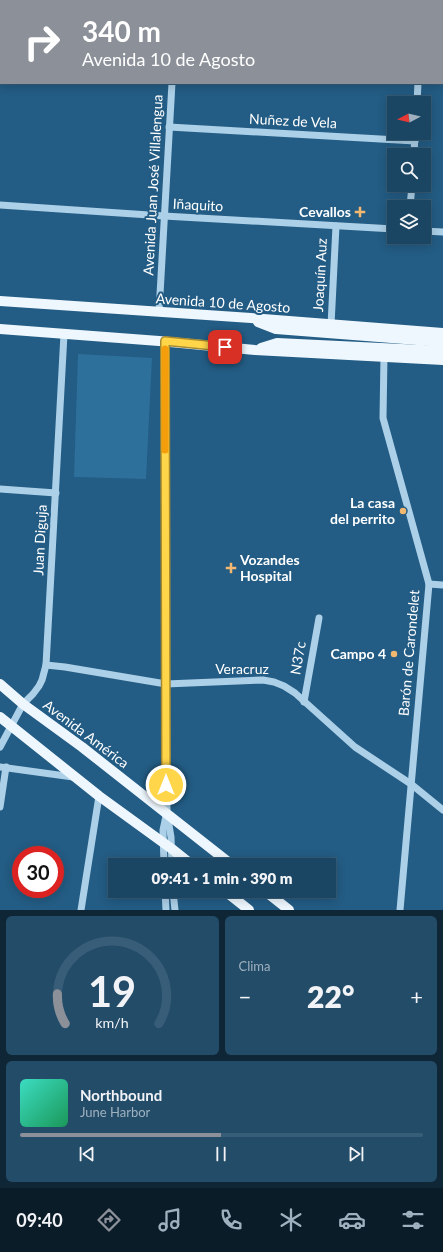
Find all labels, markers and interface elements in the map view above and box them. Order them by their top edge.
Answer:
text: 340 m [82,14,161,48]
icon: right [16,16,68,68]
text: Avenida 10 de Agosto [82,48,255,70]
street label: Avenida Juan José Villalengua [139,94,166,276]
north arrow [387,96,431,140]
map controls [387,96,431,244]
street label: Nuñez de Vela [249,110,337,131]
button: search [387,148,431,192]
street label: Iñaquito [172,195,224,214]
button: layers [387,200,431,244]
place label: Cevallos [299,203,351,220]
marker: Cevallos [354,206,366,218]
street label: Joaquín Auz [309,238,330,312]
street label: Avenida 10 de Agosto [155,289,291,316]
pin [208,330,242,364]
icon: arrive [214,336,236,358]
place label: La casa del perrito [330,494,395,527]
street label: Juan Diguja [29,504,50,576]
marker: La casa del perrito [398,506,408,516]
place label: Vozandes Hospital [239,551,300,584]
marker: Vozandes Hospital [225,562,237,574]
street label: Barón de Carondelet [395,589,422,717]
street label: N37c [286,640,309,676]
place label: Campo 4 [330,645,386,662]
marker: Campo 4 [389,649,399,659]
street label: Veracruz [215,660,269,677]
street label: Avenida América [40,696,133,771]
position arrow [145,764,187,806]
speed limit sign: 30 [12,846,64,898]
text: 09:41 · 1 min · 390 m [151,869,293,887]
text: Clima [239,958,271,974]
text: 19 [88,965,136,1015]
text: 22° [307,978,354,1014]
text: − [239,983,251,1010]
text: + [410,983,423,1010]
text: km/h [96,1013,129,1030]
text: Northbound [80,1086,162,1104]
text: June Harbor [80,1104,150,1120]
icon: previous [76,1143,98,1165]
icon: pause [210,1143,232,1165]
icon: next [345,1143,367,1165]
icon: directions [95,1206,123,1234]
icon: music [156,1206,184,1234]
icon: phone [217,1206,245,1234]
icon: climate [277,1206,305,1234]
icon: car [338,1206,366,1234]
icon: filters [399,1206,427,1234]
text: 09:40 [16,1209,63,1231]

